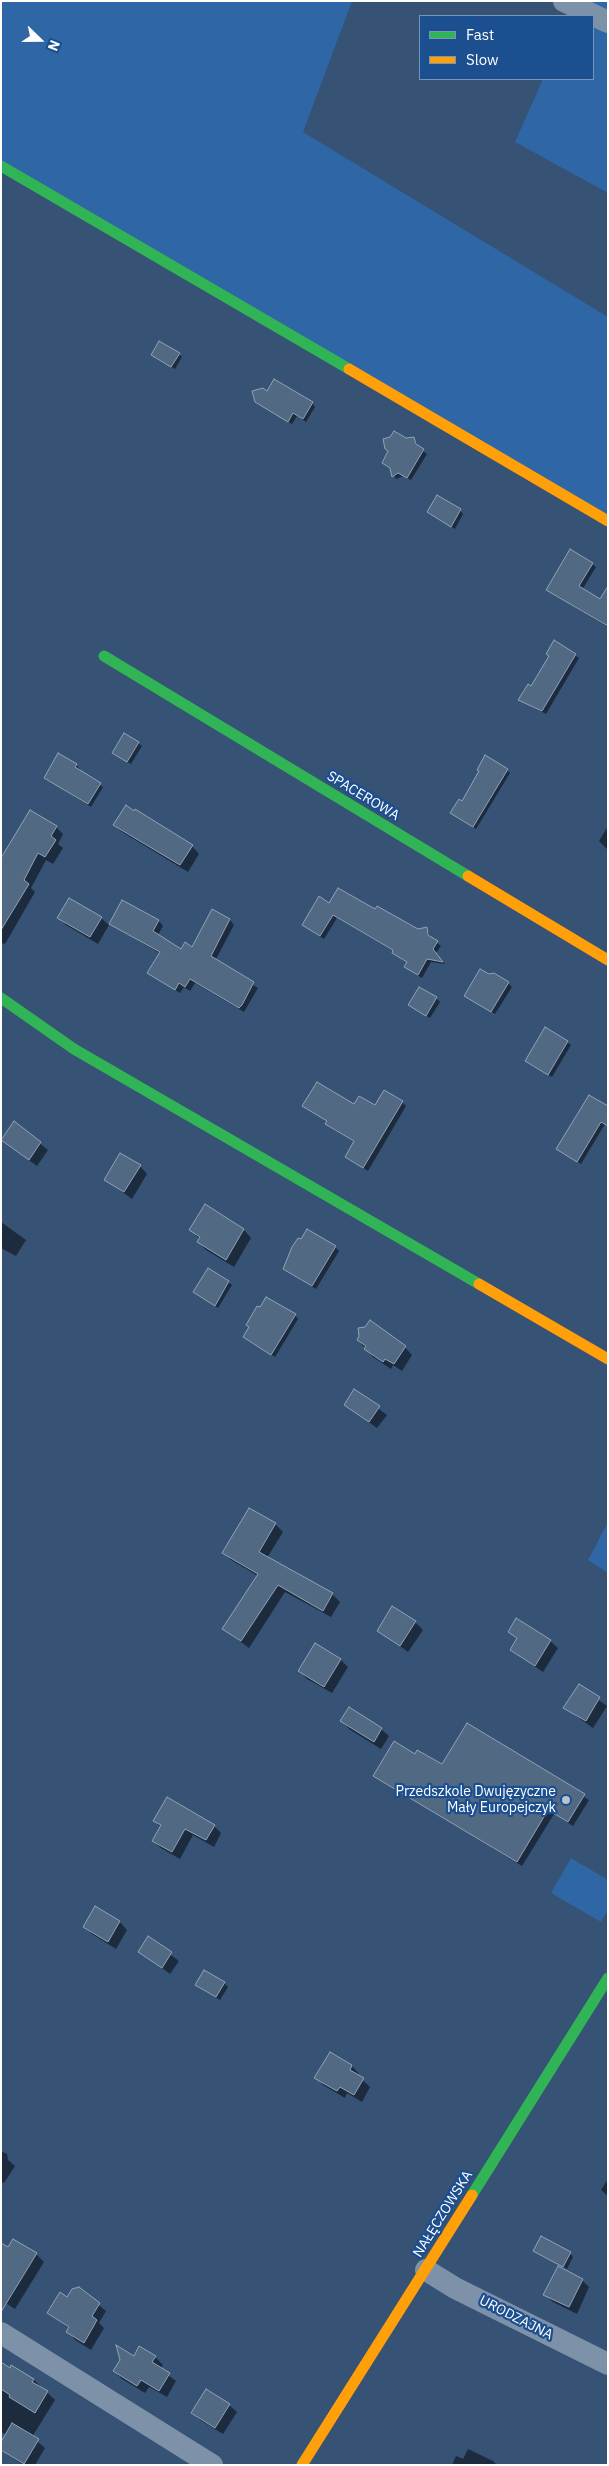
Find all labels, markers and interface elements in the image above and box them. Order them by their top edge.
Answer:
north arrow [15,15,65,65]
legend [419,15,594,80]
text: Fast [466,25,494,44]
text: N [44,38,64,54]
text: Slow [466,50,499,69]
street label: SPACEROWA [324,768,402,824]
place label: Przedszkole Dwujęzyczne Mały Europejczyk [396,1784,556,1816]
marker: Przedszkole Dwujęzyczne Mały Europejczyk [560,1794,572,1806]
street label: NAŁĘCZOWSKA [410,2168,476,2260]
street label: URODZAJNA [476,2292,556,2344]

